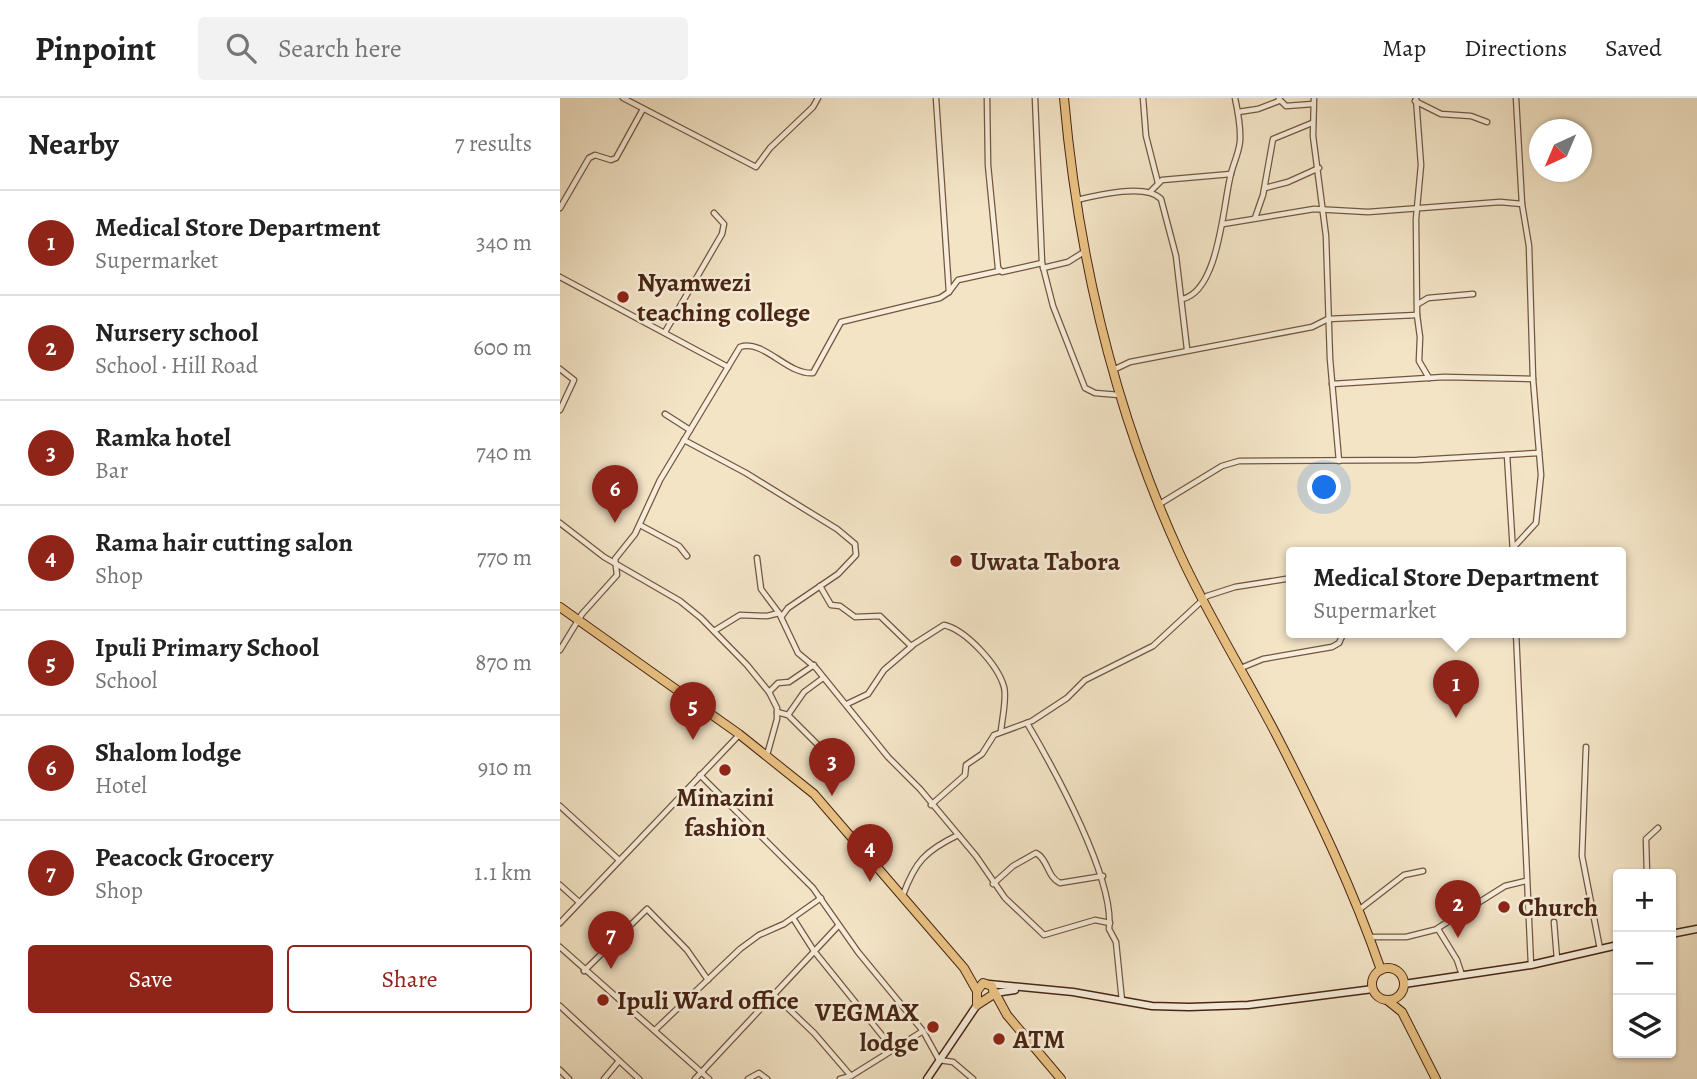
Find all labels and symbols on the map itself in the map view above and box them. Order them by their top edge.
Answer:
north arrow [1529,119,1592,182]
place label: Nyamwezi teaching college [637,265,810,330]
marker: Nyamwezi teaching college [615,289,631,305]
pin: 6 [592,465,638,523]
your location [1307,470,1341,504]
place label: Uwata Tabora [970,544,1121,579]
marker: Uwata Tabora [948,553,964,569]
pin: 1 [1433,660,1479,718]
pin: 5 [670,682,716,740]
pin: 3 [809,738,855,796]
marker: Minazini fashion [717,762,733,778]
place label: Minazini fashion [676,780,774,845]
pin: 4 [847,824,893,882]
pin: 2 [1435,880,1481,938]
place label: Church [1518,890,1598,925]
marker: Church [1496,899,1512,915]
pin: 7 [588,911,634,969]
place label: Ipuli Ward office [617,983,799,1018]
marker: Ipuli Ward office [595,992,611,1008]
place label: VEGMAX lodge [814,995,919,1060]
marker: VEGMAX lodge [925,1019,941,1035]
place label: ATM [1012,1022,1065,1057]
marker: ATM [991,1031,1007,1047]

